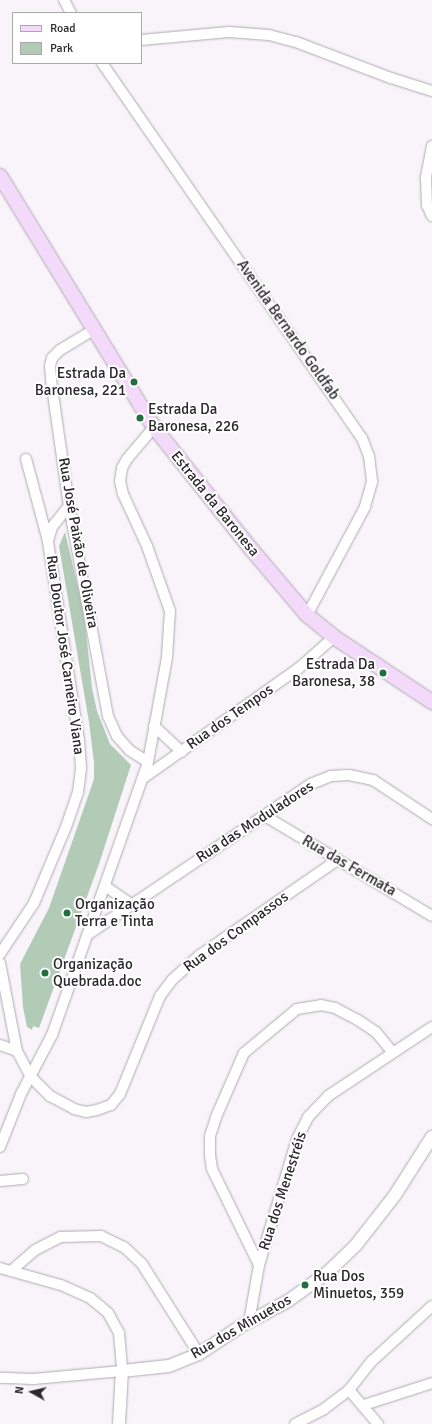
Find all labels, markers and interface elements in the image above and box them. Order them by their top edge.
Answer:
legend [12,12,142,64]
text: Road [50,21,76,36]
text: Park [50,41,73,56]
street label: Avenida Bernardo Goldfab [233,257,343,403]
place label: Estrada Da Baronesa, 221 [35,364,126,399]
marker: Estrada Da Baronesa, 221 [129,377,139,387]
place label: Estrada Da Baronesa, 226 [148,400,239,435]
marker: Estrada Da Baronesa, 226 [135,413,145,423]
street label: Estrada da Baronesa [167,448,263,560]
street label: Rua José Paixão de Oliveira [54,456,102,630]
street label: Rua Doutor José Carneiro Viana [42,554,88,756]
place label: Estrada Da Baronesa, 38 [292,655,375,690]
marker: Estrada Da Baronesa, 38 [378,668,388,678]
street label: Rua dos Tempos [183,681,277,753]
street label: Rua das Moduladores [193,777,317,867]
street label: Rua das Fermata [299,832,399,900]
street label: Rua dos Compassos [180,888,292,976]
place label: Organização Terra e Tinta [75,895,155,930]
marker: Organização Terra e Tinta [62,908,72,918]
place label: Organização Quebrada.doc [53,955,142,990]
marker: Organização Quebrada.doc [40,968,50,978]
street label: Rua dos Menestréis [255,1129,311,1253]
place label: Rua Dos Minuetos, 359 [313,1267,404,1302]
marker: Rua Dos Minuetos, 359 [300,1280,310,1290]
street label: Rua dos Minuetos [188,1291,294,1363]
north arrow [12,1372,52,1412]
text: N [13,1386,27,1395]

